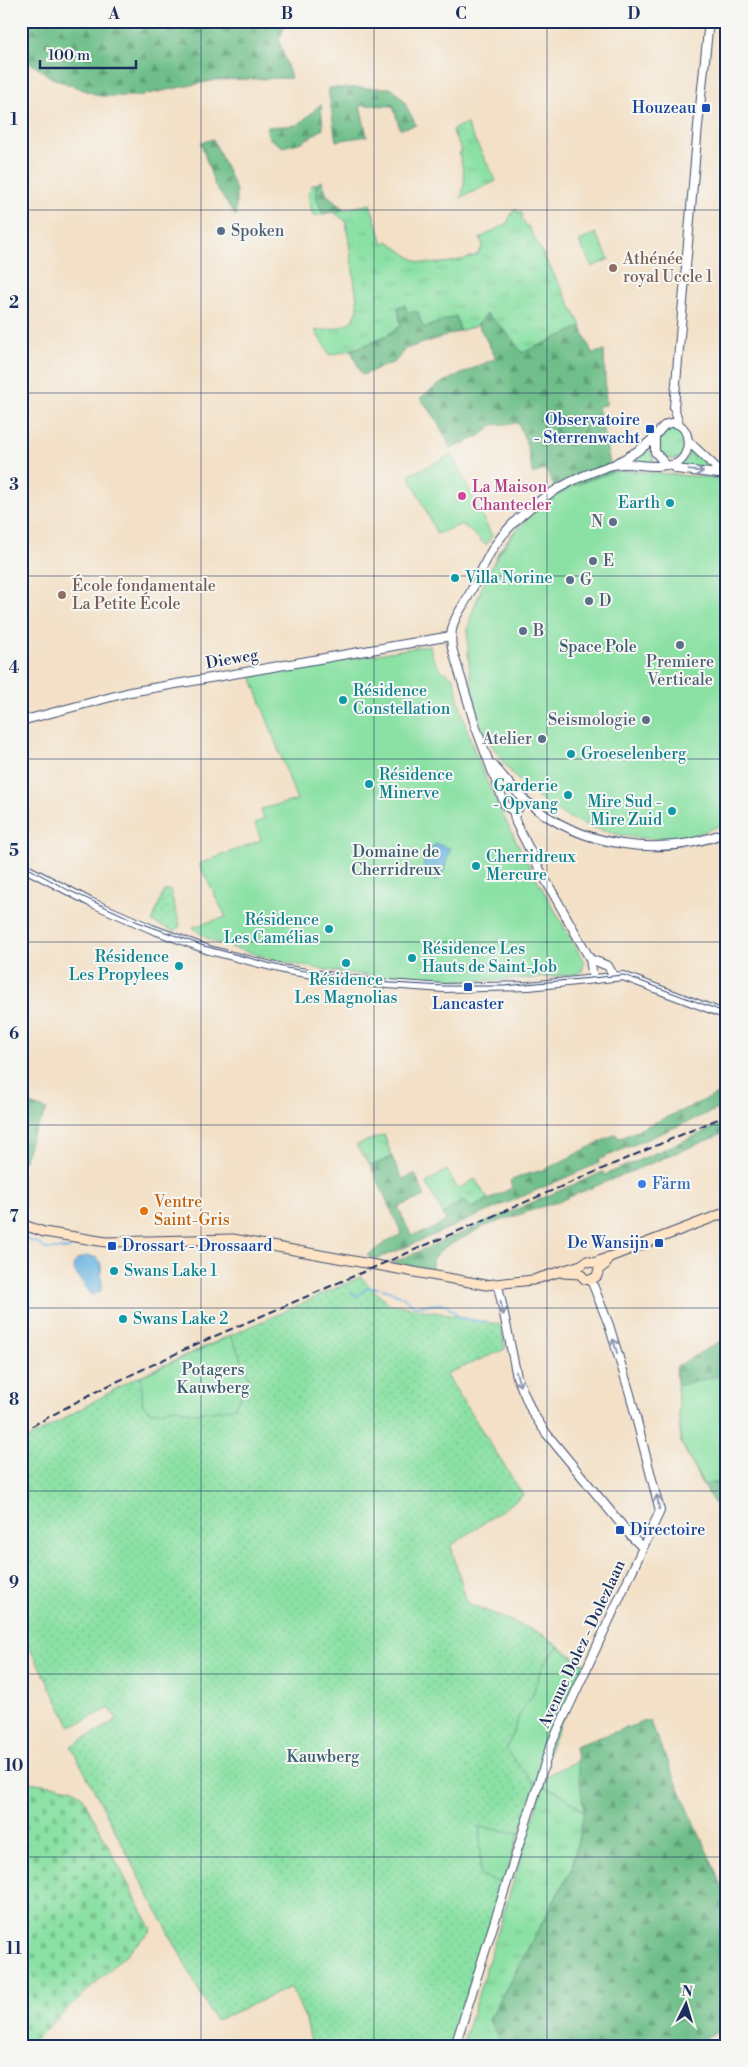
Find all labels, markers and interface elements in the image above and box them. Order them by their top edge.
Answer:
text: A [107,4,120,24]
text: B [281,4,293,24]
text: C [455,4,467,24]
text: D [628,4,641,24]
scale bar [40,38,136,70]
text: 100 m [48,46,90,65]
place label: Houzeau [632,98,696,118]
marker: Houzeau [700,102,712,114]
text: 1 [10,110,18,130]
place label: Spoken [231,221,285,241]
marker: Spoken [215,225,227,237]
place label: Athénée royal Uccle 1 [622,249,713,287]
marker: Athénée royal Uccle 1 [607,262,619,274]
text: 2 [9,293,19,313]
place label: Observatoire - Sterrenwacht [534,410,640,448]
marker: Observatoire - Sterrenwacht [644,423,656,435]
one-way arrow [688,466,704,476]
text: 3 [9,475,19,495]
place label: La Maison Chantecler [472,477,552,515]
marker: La Maison Chantecler [456,490,468,502]
place label: Earth [618,493,660,513]
marker: Earth [664,497,676,509]
place label: N [591,512,603,532]
marker: N [607,516,619,528]
place label: E [603,551,614,571]
marker: E [587,555,599,567]
place label: Villa Norine [464,568,553,588]
place label: G [580,570,592,590]
marker: Villa Norine [449,572,461,584]
place label: École fondamentale La Petite École [72,574,216,614]
marker: G [564,574,576,586]
marker: École fondamentale La Petite École [56,589,68,601]
place label: D [599,591,611,611]
marker: D [583,595,595,607]
place label: B [532,621,544,641]
marker: B [517,625,529,637]
park label: Space Pole [559,637,637,657]
marker: Premiere Verticale [674,639,686,651]
street label: Dieweg [204,644,261,673]
place label: Premiere Verticale [646,652,714,690]
text: 4 [9,658,20,678]
place label: Résidence Constellation [353,681,451,719]
marker: Résidence Constellation [337,694,349,706]
place label: Seismologie [548,710,636,730]
marker: Seismologie [640,714,652,726]
place label: Atelier [481,729,532,749]
marker: Atelier [536,733,548,745]
place label: Groeselenberg [581,744,687,764]
marker: Groeselenberg [565,748,577,760]
place label: Résidence Minerve [379,765,453,803]
place label: Garderie - Opvang [493,776,559,814]
marker: Résidence Minerve [363,778,375,790]
marker: Garderie - Opvang [562,789,574,801]
place label: Mire Sud - Mire Zuid [587,792,662,830]
marker: Mire Sud - Mire Zuid [666,805,678,817]
text: 5 [9,841,19,861]
park label: Domaine de Cherridreux [351,842,442,880]
place label: Cherridreux Mercure [486,847,576,885]
marker: Cherridreux Mercure [470,860,482,872]
place label: Résidence Les Camélias [224,910,319,948]
marker: Résidence Les Camélias [323,923,335,935]
place label: Résidence Les Hauts de Saint-Job [422,939,557,977]
place label: Résidence Les Propylees [69,947,169,985]
marker: Résidence Les Hauts de Saint-Job [406,952,418,964]
marker: Résidence Les Magnolias [340,957,352,969]
marker: Résidence Les Propylees [173,960,185,972]
place label: Résidence Les Magnolias [294,970,398,1008]
marker: Lancaster [462,981,474,993]
place label: Lancaster [432,994,504,1014]
text: 6 [9,1024,19,1044]
place label: Färm [652,1174,691,1194]
marker: Färm [636,1178,648,1190]
place label: Ventre Saint-Gris [153,1192,230,1230]
marker: Ventre Saint-Gris [138,1205,150,1217]
text: 7 [9,1207,19,1227]
place label: De Wansijn [567,1233,649,1253]
place label: Drossart - Drossaard [122,1236,272,1256]
marker: De Wansijn [653,1237,665,1249]
marker: Drossart - Drossaard [106,1240,118,1252]
place label: Swans Lake 1 [124,1261,217,1281]
marker: Swans Lake 1 [108,1265,120,1277]
one-way arrow [498,1300,508,1316]
place label: Swans Lake 2 [133,1309,228,1329]
marker: Swans Lake 2 [117,1313,129,1325]
one-way arrow [610,1338,620,1354]
park label: Potagers Kauwberg [177,1360,250,1398]
one-way arrow [514,1371,523,1387]
text: 8 [9,1390,19,1410]
one-way arrow [653,1495,663,1511]
place label: Directoire [630,1520,705,1540]
marker: Directoire [614,1524,626,1536]
street label: Avenue Dolez - Dolezlaan [534,1556,630,1732]
text: 9 [9,1573,19,1593]
park label: Kauwberg [287,1747,360,1767]
text: 10 [5,1756,23,1776]
text: 11 [6,1939,22,1959]
north arrow [660,1980,710,2030]
text: N [681,1983,693,2001]

